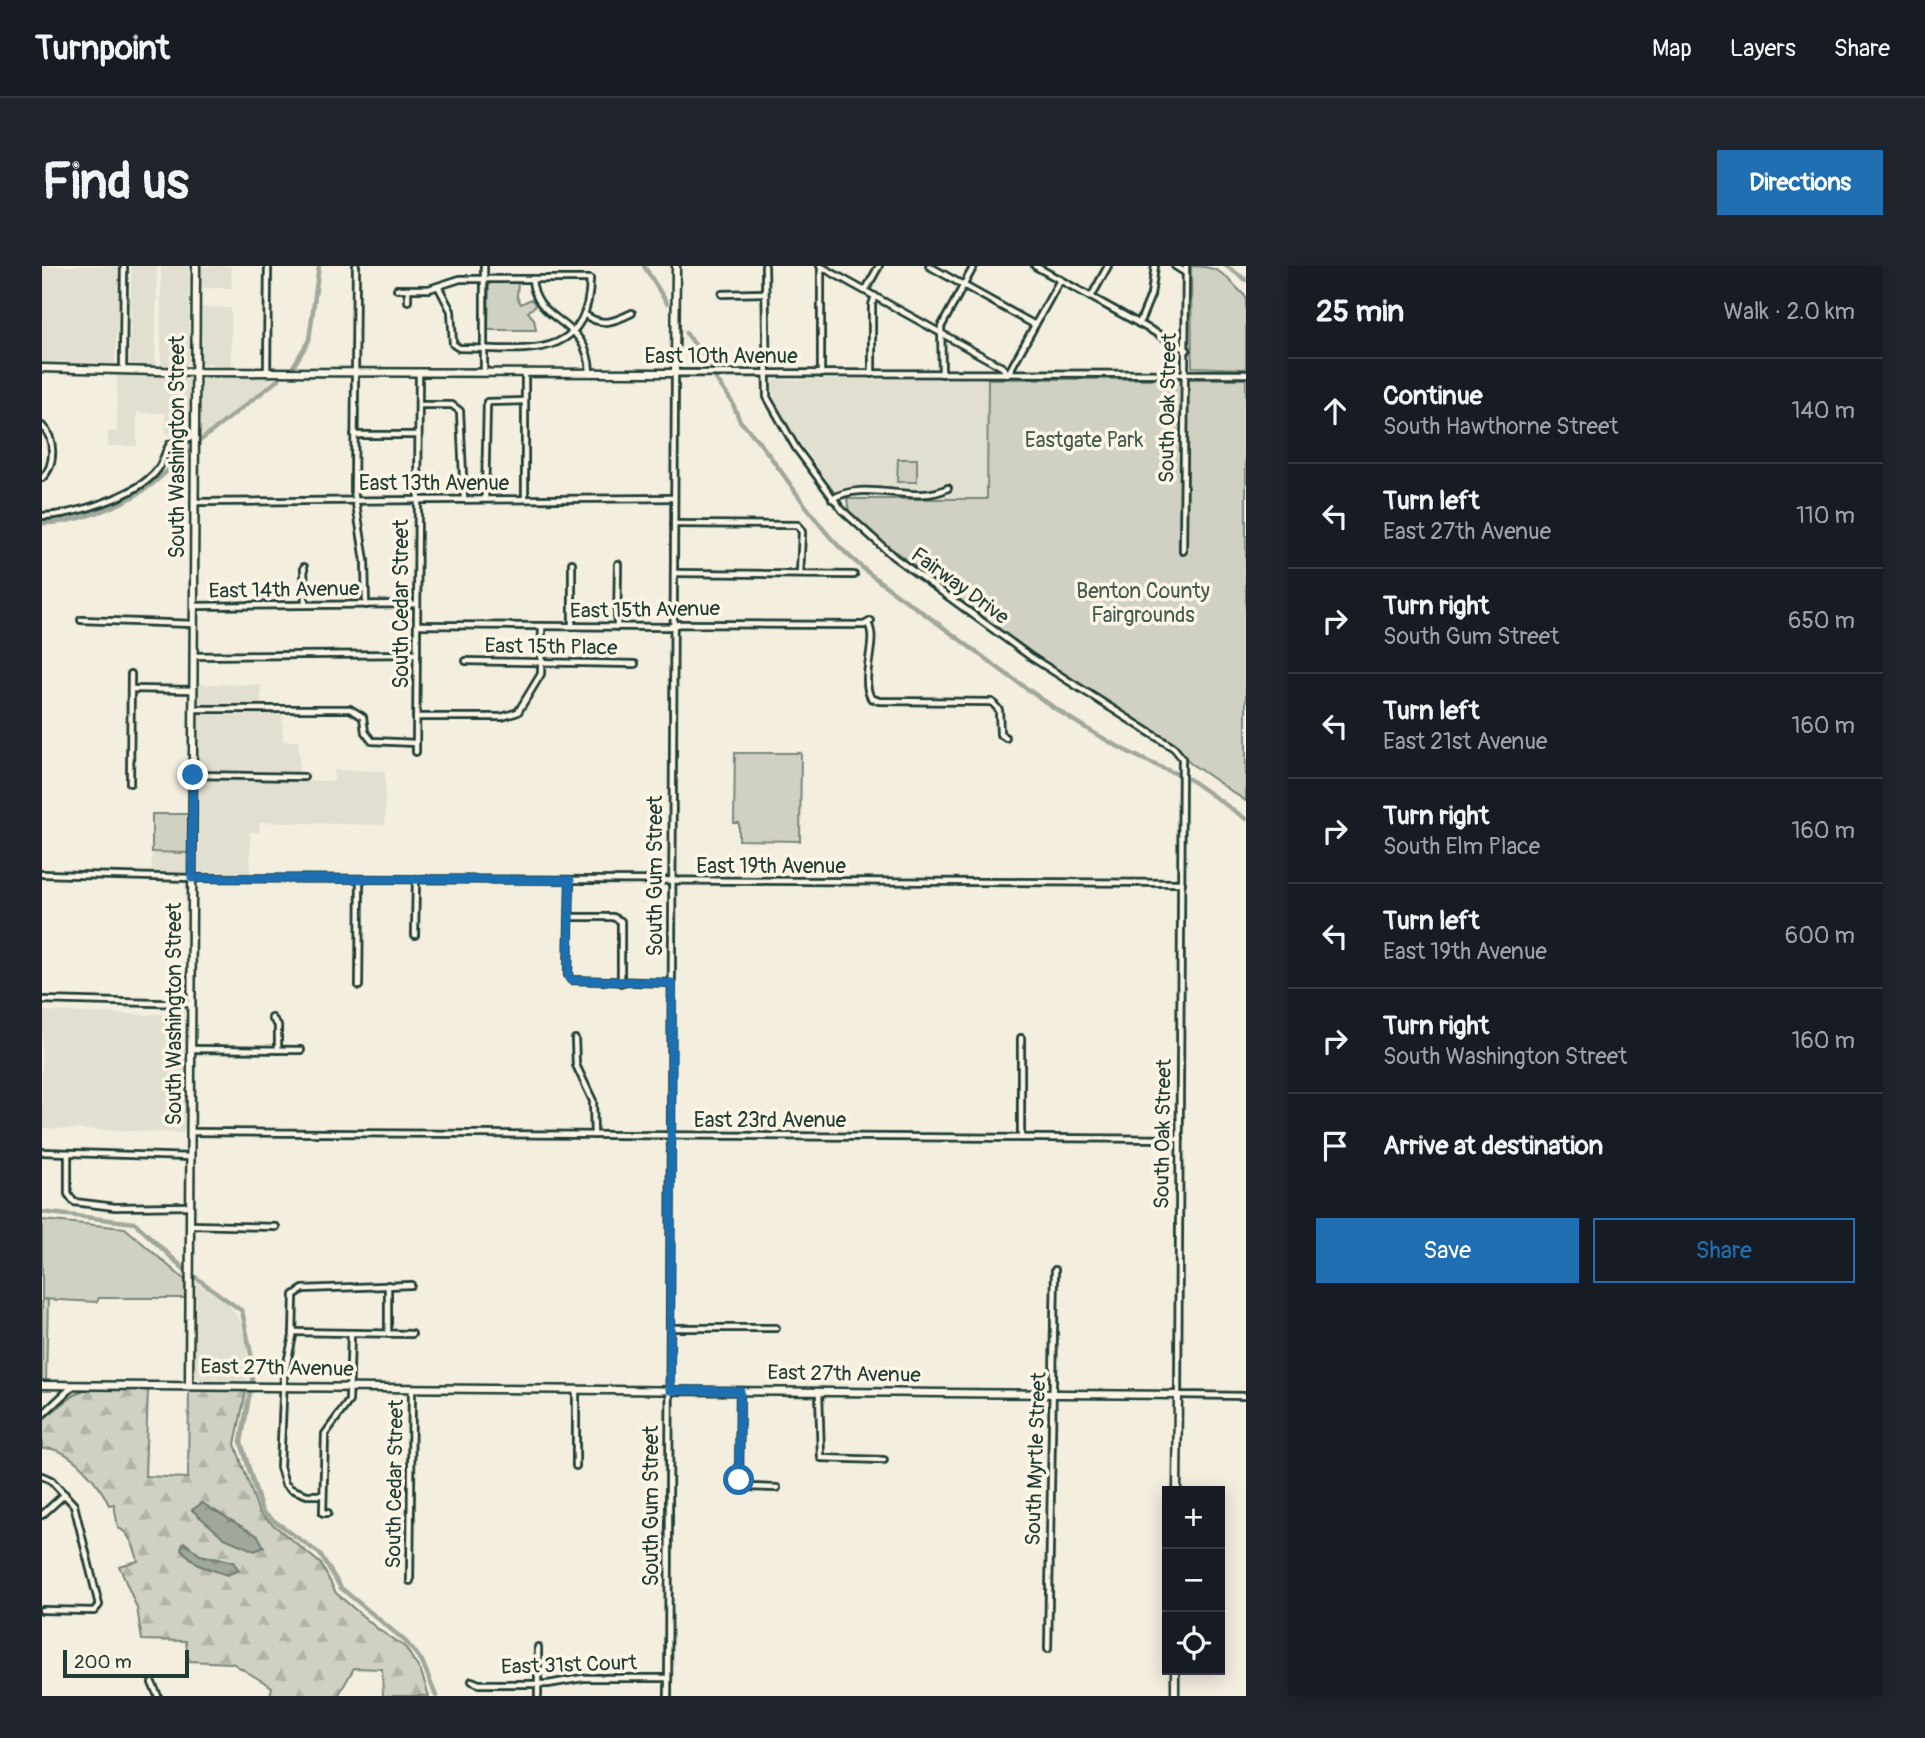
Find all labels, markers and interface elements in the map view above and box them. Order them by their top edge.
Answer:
text: Turnpoint [35,28,170,69]
text: Map [1652,34,1692,63]
text: Layers [1730,34,1796,63]
text: Share [1834,34,1890,63]
button: Directions [1717,150,1883,215]
text: Find us [42,152,189,213]
text: 25 min [1316,293,1404,330]
text: Walk · 2.0 km [1724,297,1855,326]
street label: South Oak Street [1153,332,1183,483]
street label: South Washington Street [164,335,191,559]
street label: East 10th Avenue [644,343,798,370]
text: Continue [1383,380,1483,412]
icon: ahead [1316,392,1354,430]
text: 140 m [1792,396,1855,425]
text: South Hawthorne Street [1383,412,1619,441]
park label: Eastgate Park [1025,427,1143,454]
street label: East 13th Avenue [359,470,510,497]
text: Turn left [1383,485,1479,517]
icon: left [1316,497,1354,535]
text: 110 m [1796,501,1855,530]
text: East 27th Avenue [1383,517,1551,546]
street label: South Cedar Street [388,519,415,689]
street label: Fairway Drive [906,541,1015,631]
street label: East 14th Avenue [208,575,360,605]
park label: Benton County Fairgrounds [1076,578,1210,629]
text: Turn right [1383,590,1489,622]
street label: East 15th Avenue [570,595,721,625]
icon: right [1316,602,1354,640]
text: 650 m [1788,606,1855,635]
text: South Gum Street [1383,622,1559,651]
street label: East 15th Place [484,632,618,662]
text: Turn left [1383,695,1479,727]
icon: left [1316,707,1354,745]
text: 160 m [1791,711,1855,740]
text: East 21st Avenue [1383,727,1547,756]
route end [177,759,208,790]
street label: South Gum Street [642,795,669,956]
text: Turn right [1383,800,1489,832]
icon: right [1316,812,1354,850]
text: 160 m [1791,816,1855,845]
text: South Elm Place [1383,832,1540,861]
street label: East 19th Avenue [696,853,846,880]
street label: South Washington Street [161,902,188,1126]
text: Turn left [1383,905,1479,937]
icon: left [1316,917,1354,955]
text: 600 m [1785,921,1855,950]
text: East 19th Avenue [1383,937,1547,966]
text: Turn right [1383,1010,1489,1042]
icon: right [1316,1022,1354,1060]
text: 160 m [1791,1026,1855,1055]
text: South Washington Street [1383,1042,1627,1071]
street label: South Oak Street [1148,1058,1178,1209]
street label: East 23rd Avenue [694,1107,847,1134]
icon: arrive [1316,1127,1354,1165]
text: Arrive at destination [1383,1130,1603,1162]
button: Save [1316,1218,1579,1283]
button: Share [1593,1218,1855,1283]
street label: East 27th Avenue [200,1353,355,1383]
street label: East 27th Avenue [767,1359,922,1389]
street label: South Myrtle Street [1019,1371,1053,1546]
street label: South Cedar Street [380,1399,410,1569]
street label: South Gum Street [638,1425,665,1586]
route start [723,1464,754,1495]
map controls [1162,1486,1225,1675]
button: + [1162,1486,1225,1549]
button: − [1162,1549,1225,1612]
button: locate [1162,1612,1225,1675]
scale bar [63,1647,189,1679]
street label: East 31st Court [500,1649,638,1681]
text: 200 m [74,1650,132,1674]

